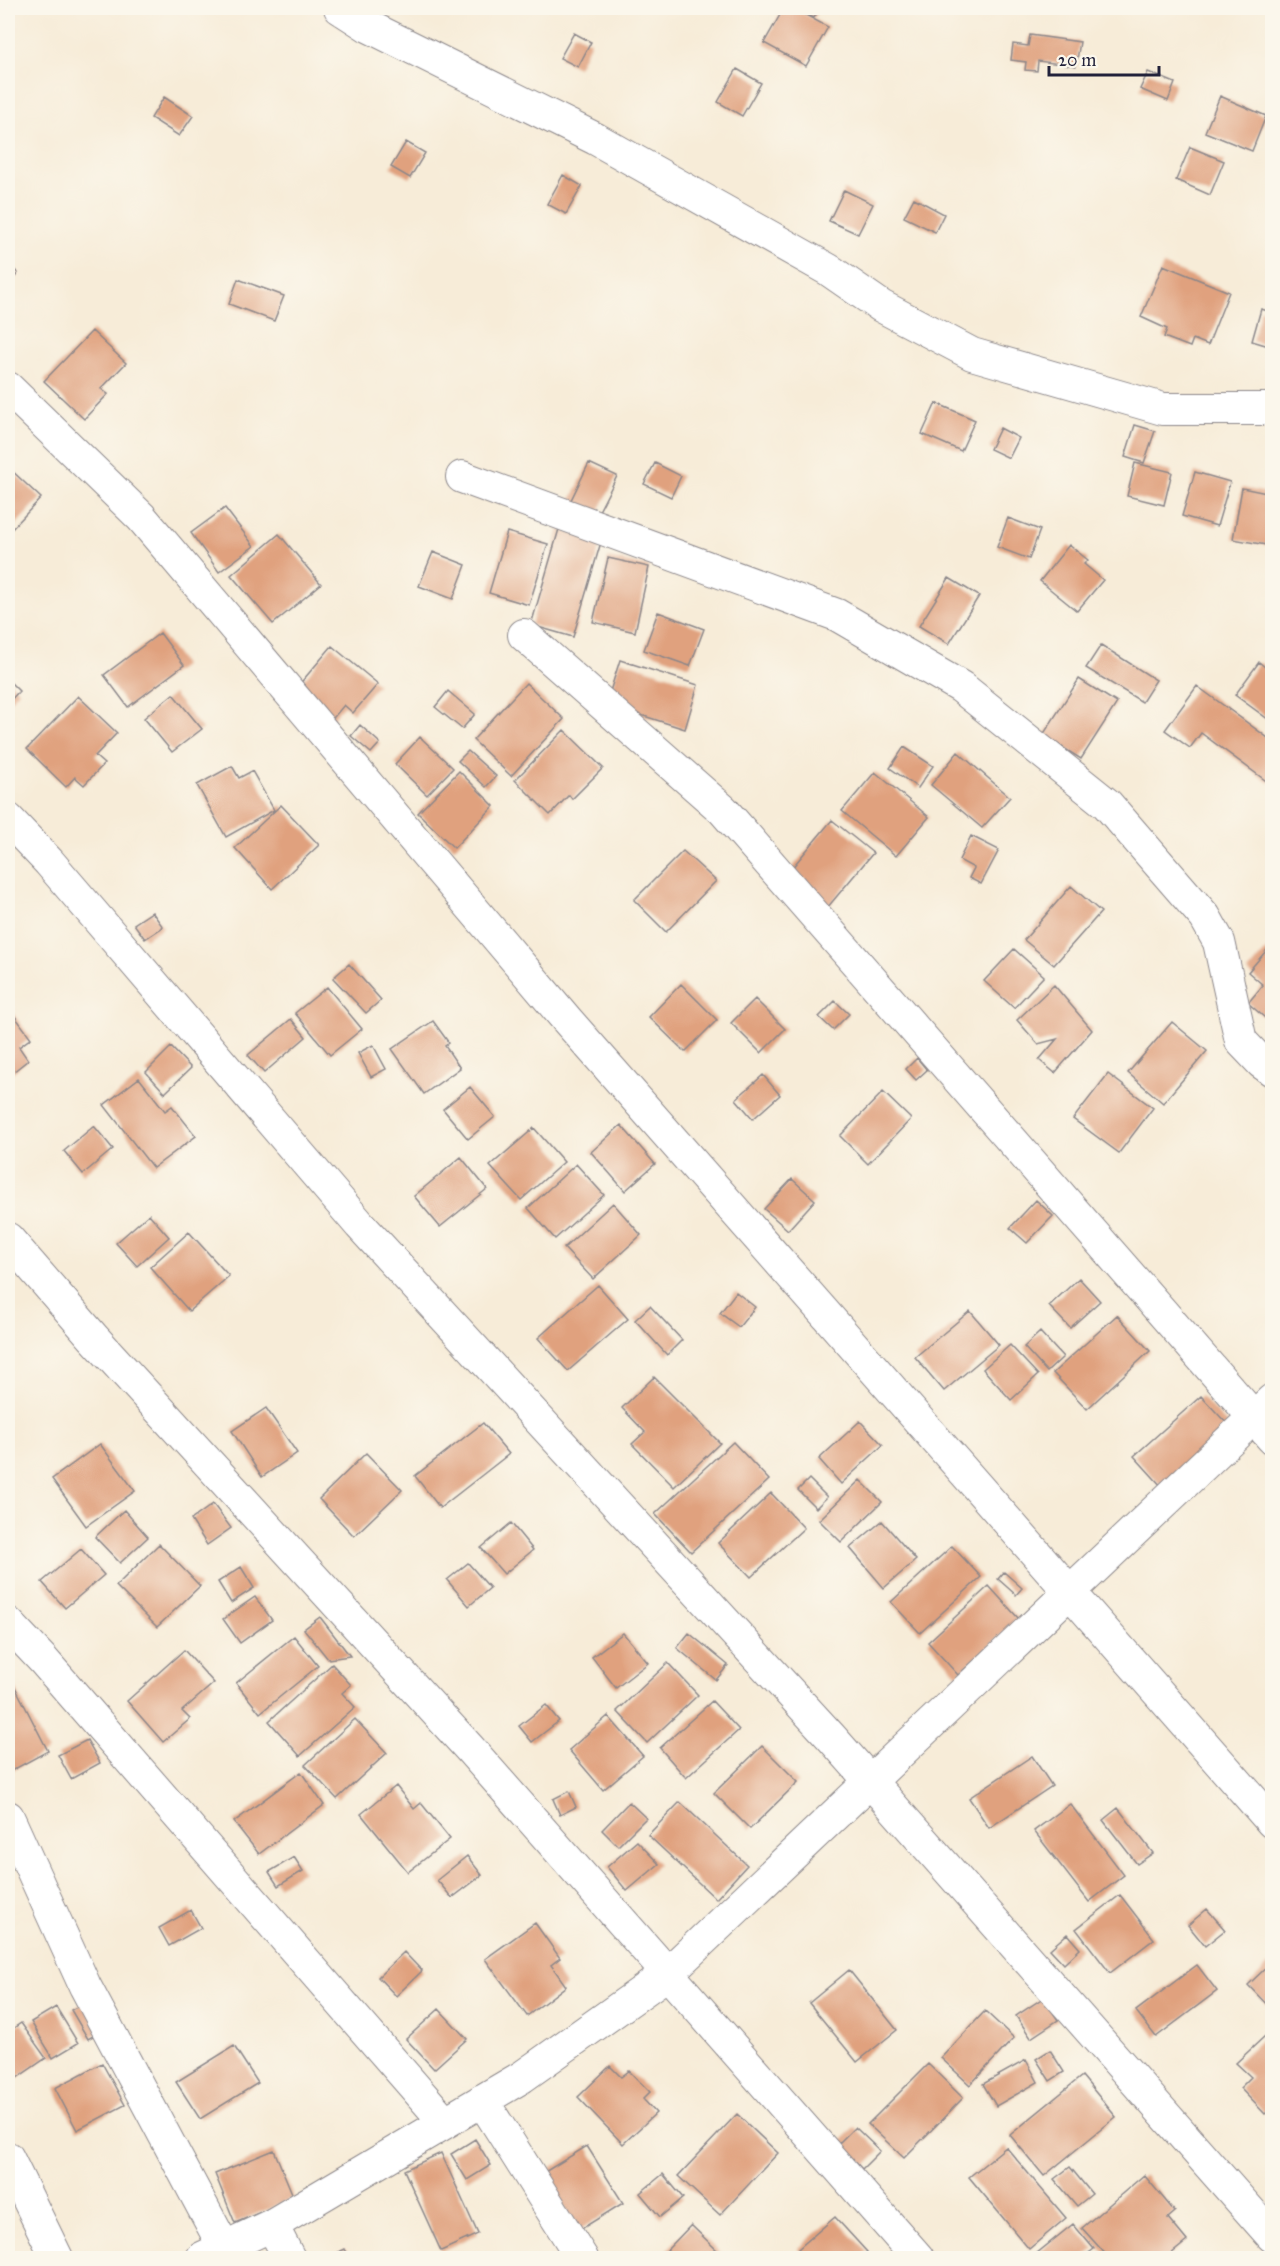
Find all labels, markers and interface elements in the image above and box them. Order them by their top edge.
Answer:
scale bar [1049,39,1158,77]
text: 20 m [1058,49,1096,71]

